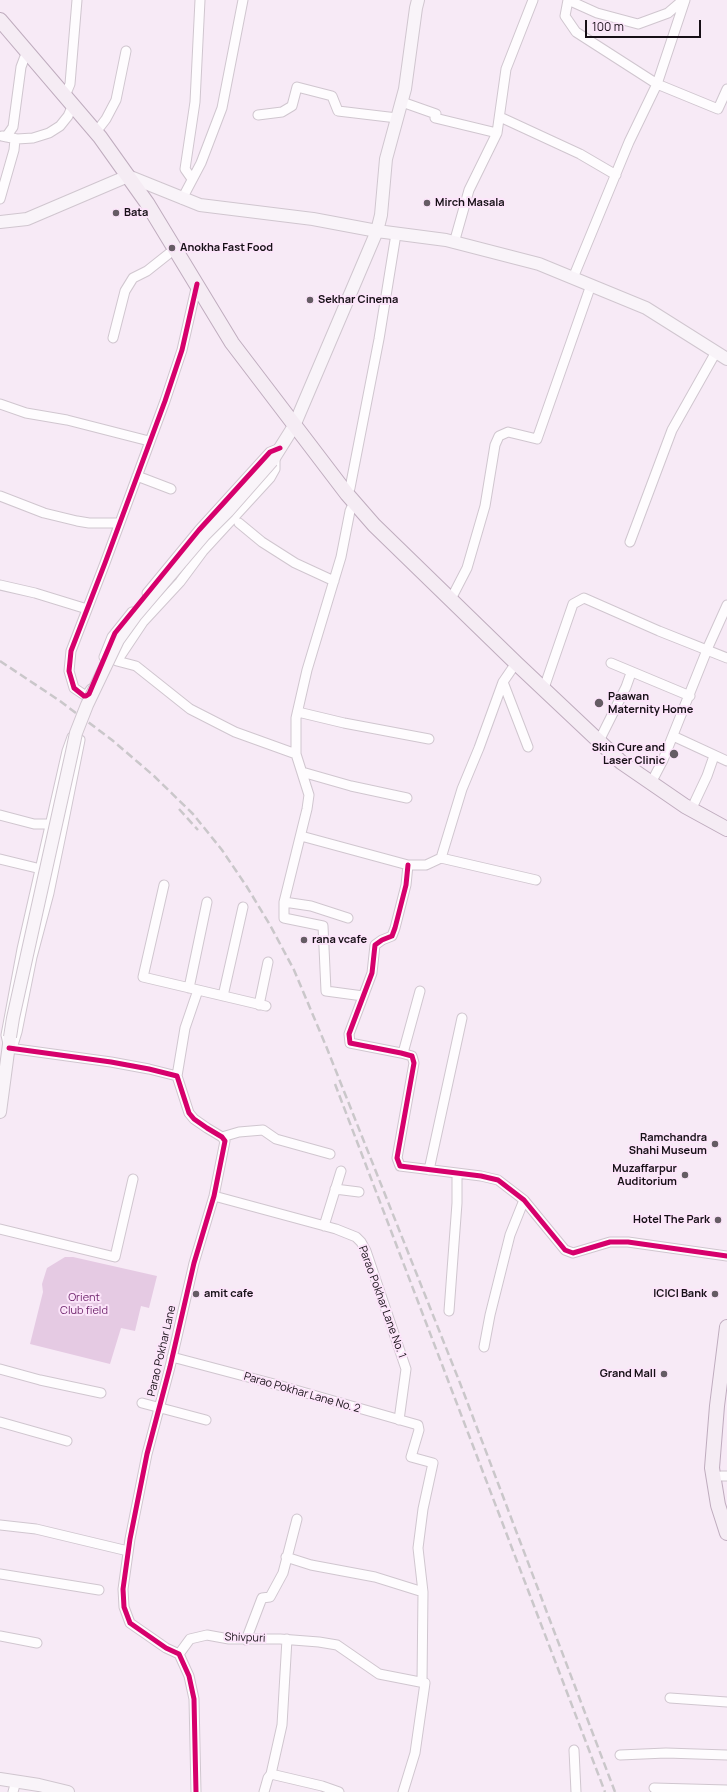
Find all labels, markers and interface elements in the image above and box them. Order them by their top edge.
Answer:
scale bar [587,12,703,38]
text: 100 m [592,18,624,35]
place label: Mirch Masala [435,196,505,210]
marker: Mirch Masala [422,198,432,208]
place label: Bata [124,206,148,220]
marker: Bata [111,208,121,218]
place label: Anokha Fast Food [180,241,273,255]
marker: Anokha Fast Food [167,243,177,253]
place label: Sekhar Cinema [318,293,398,307]
marker: Sekhar Cinema [305,295,315,305]
place label: Paawan Maternity Home [608,690,693,716]
marker: Paawan Maternity Home [593,697,605,709]
place label: Skin Cure and Laser Clinic [592,741,665,767]
marker: Skin Cure and Laser Clinic [668,748,680,760]
place label: rana vcafe [312,933,367,947]
marker: rana vcafe [299,935,309,945]
place label: Ramchandra Shahi Museum [629,1131,707,1157]
marker: Ramchandra Shahi Museum [710,1139,720,1149]
place label: Muzaffarpur Auditorium [612,1162,677,1188]
marker: Muzaffarpur Auditorium [680,1170,690,1180]
place label: Hotel The Park [633,1213,710,1227]
marker: Hotel The Park [713,1215,723,1225]
street label: Parao Pokhar Lane No. 1 [356,1244,408,1360]
place label: amit cafe [204,1287,253,1301]
place label: ICICI Bank [653,1287,707,1301]
marker: amit cafe [191,1289,201,1299]
marker: ICICI Bank [710,1289,720,1299]
park label: Orient Club field [60,1291,108,1317]
street label: Parao Pokhar Lane [145,1304,179,1398]
place label: Grand Mall [600,1367,656,1381]
marker: Grand Mall [659,1369,669,1379]
street label: Parao Pokhar Lane No. 2 [242,1370,362,1416]
street label: Shivpuri [224,1631,266,1645]

